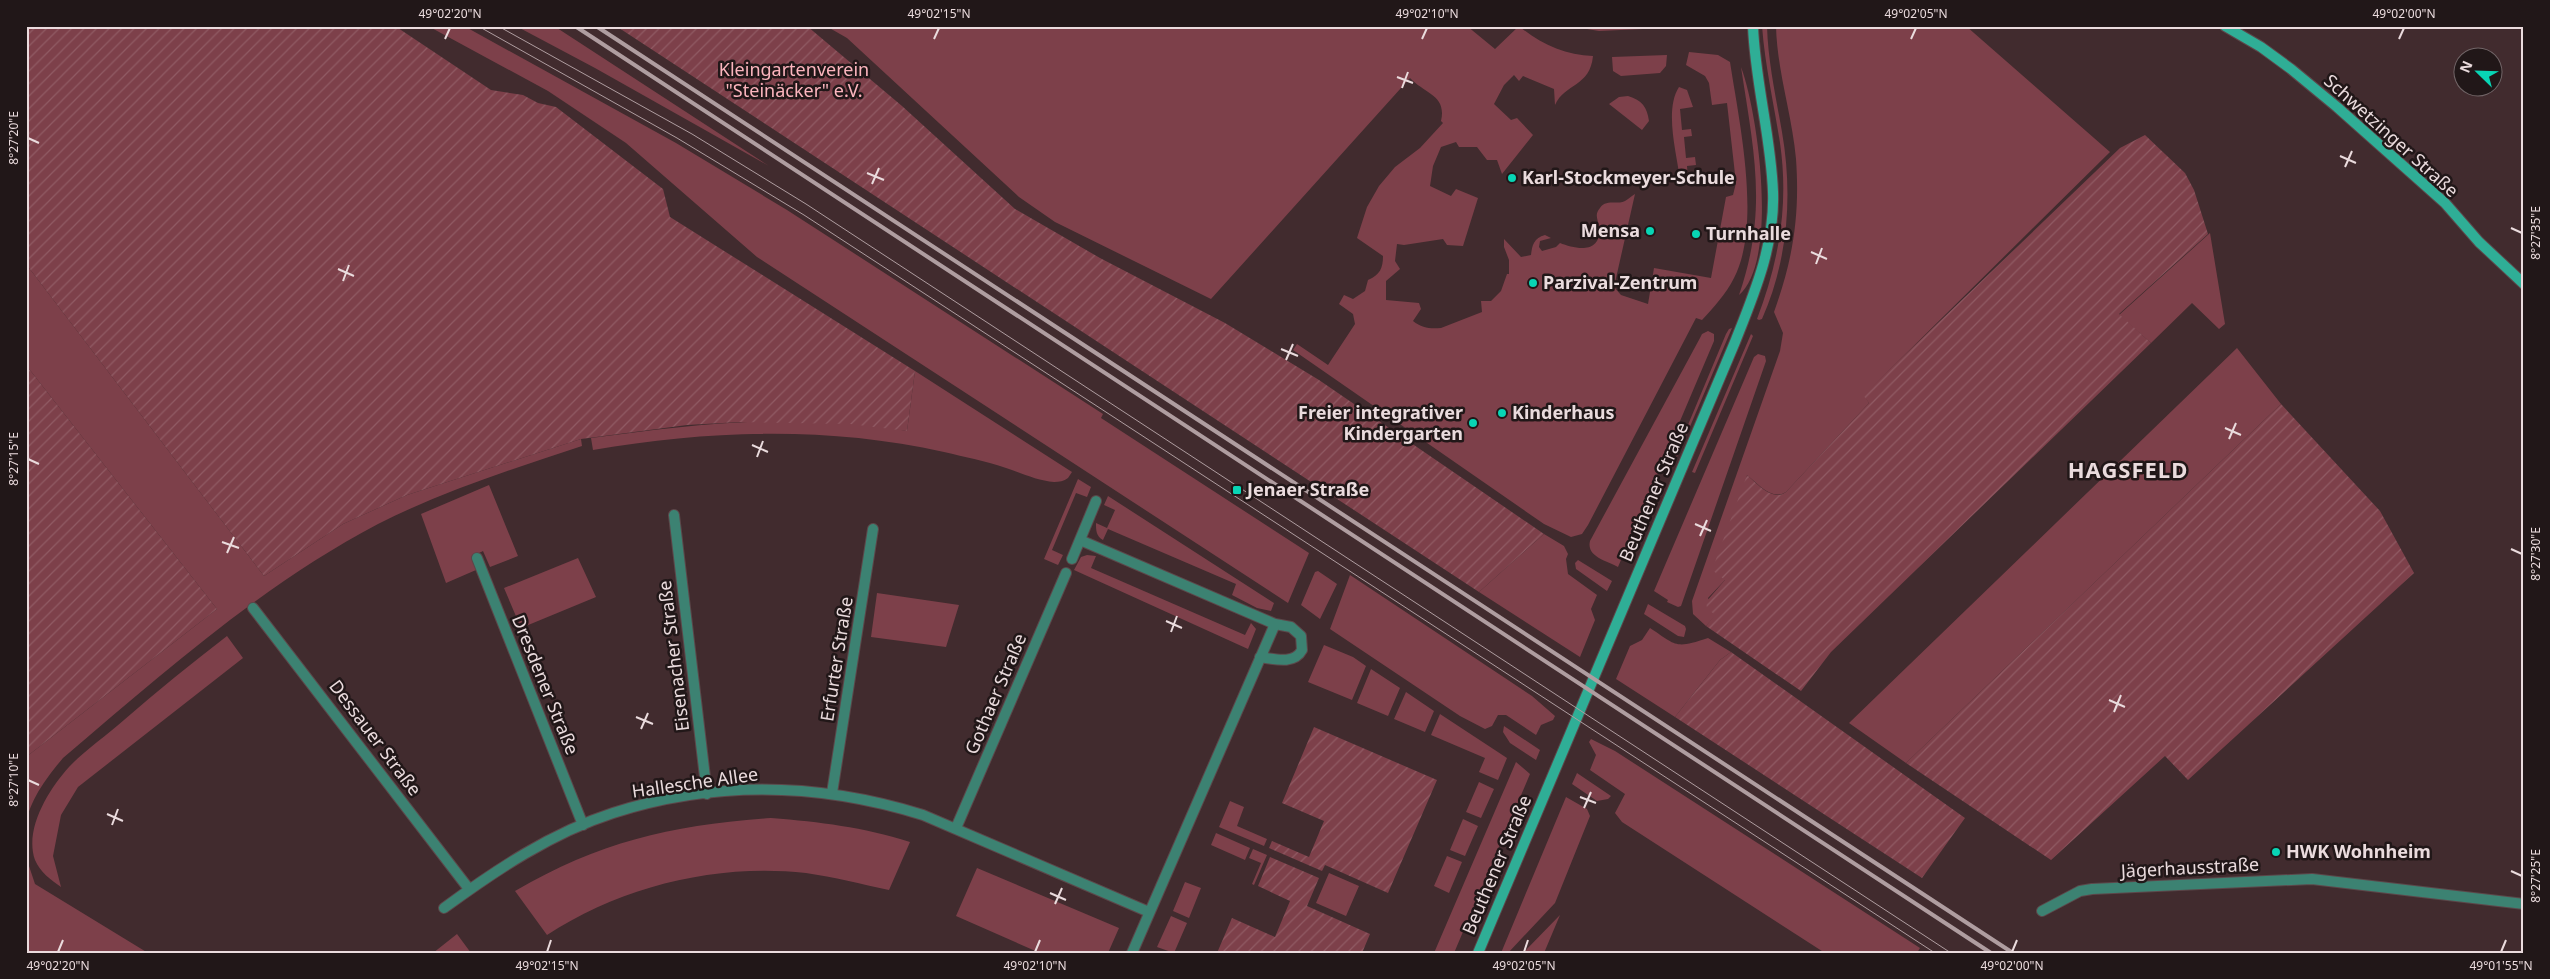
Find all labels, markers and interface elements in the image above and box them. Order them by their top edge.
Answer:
text: 49°02'20"N [418,5,482,22]
text: 49°02'15"N [907,5,971,22]
text: 49°02'10"N [1395,5,1459,22]
text: 49°02'05"N [1884,5,1948,22]
text: 49°02'00"N [2372,5,2436,22]
north arrow [2452,48,2502,98]
park label: Kleingartenverein "Steinäcker" e.V. [719,57,869,102]
text: N [2455,58,2477,76]
street label: Schwetzinger Straße [2319,68,2464,202]
text: 8°27'20"E [5,111,22,165]
place label: Karl-Stockmeyer-Schule [1522,165,1735,189]
marker: Karl-Stockmeyer-Schule [1506,172,1518,184]
text: 8°27'35"E [2527,206,2544,260]
place label: Mensa [1581,218,1640,242]
place label: Turnhalle [1706,221,1791,245]
marker: Mensa [1644,225,1656,237]
marker: Turnhalle [1690,228,1702,240]
place label: Parzival-Zentrum [1543,270,1697,294]
marker: Parzival-Zentrum [1527,277,1539,289]
place label: Freier integrativer Kindergarten [1298,400,1463,445]
place label: Kinderhaus [1512,400,1614,424]
marker: Kinderhaus [1496,407,1508,419]
marker: Freier integrativer Kindergarten [1467,417,1479,429]
street label: Beuthener Straße [1613,418,1693,565]
text: 8°27'15"E [5,432,22,486]
district label: HAGSFELD [2068,454,2188,484]
place label: Jenaer Straße [1245,477,1369,501]
marker: Jenaer Straße [1231,484,1243,496]
text: 8°27'30"E [2527,527,2544,581]
street label: Eisenacher Straße [652,579,694,733]
street label: Erfurter Straße [814,595,858,723]
street label: Dresdener Straße [507,611,585,758]
street label: Gothaer Straße [959,630,1031,758]
street label: Dessauer Straße [324,675,427,800]
text: 8°27'10"E [5,753,22,807]
street label: Hallesche Allee [630,761,760,803]
street label: Beuthener Straße [1456,791,1536,938]
place label: HWK Wohnheim [2286,839,2431,863]
marker: HWK Wohnheim [2270,846,2282,858]
text: 8°27'25"E [2527,849,2544,903]
street label: Jägerhausstraße [2118,851,2260,883]
text: 49°02'20"N [26,957,90,974]
text: 49°02'15"N [515,957,579,974]
text: 49°02'10"N [1003,957,1067,974]
text: 49°02'05"N [1492,957,1556,974]
text: 49°02'00"N [1980,957,2044,974]
text: 49°01'55"N [2469,957,2533,974]

